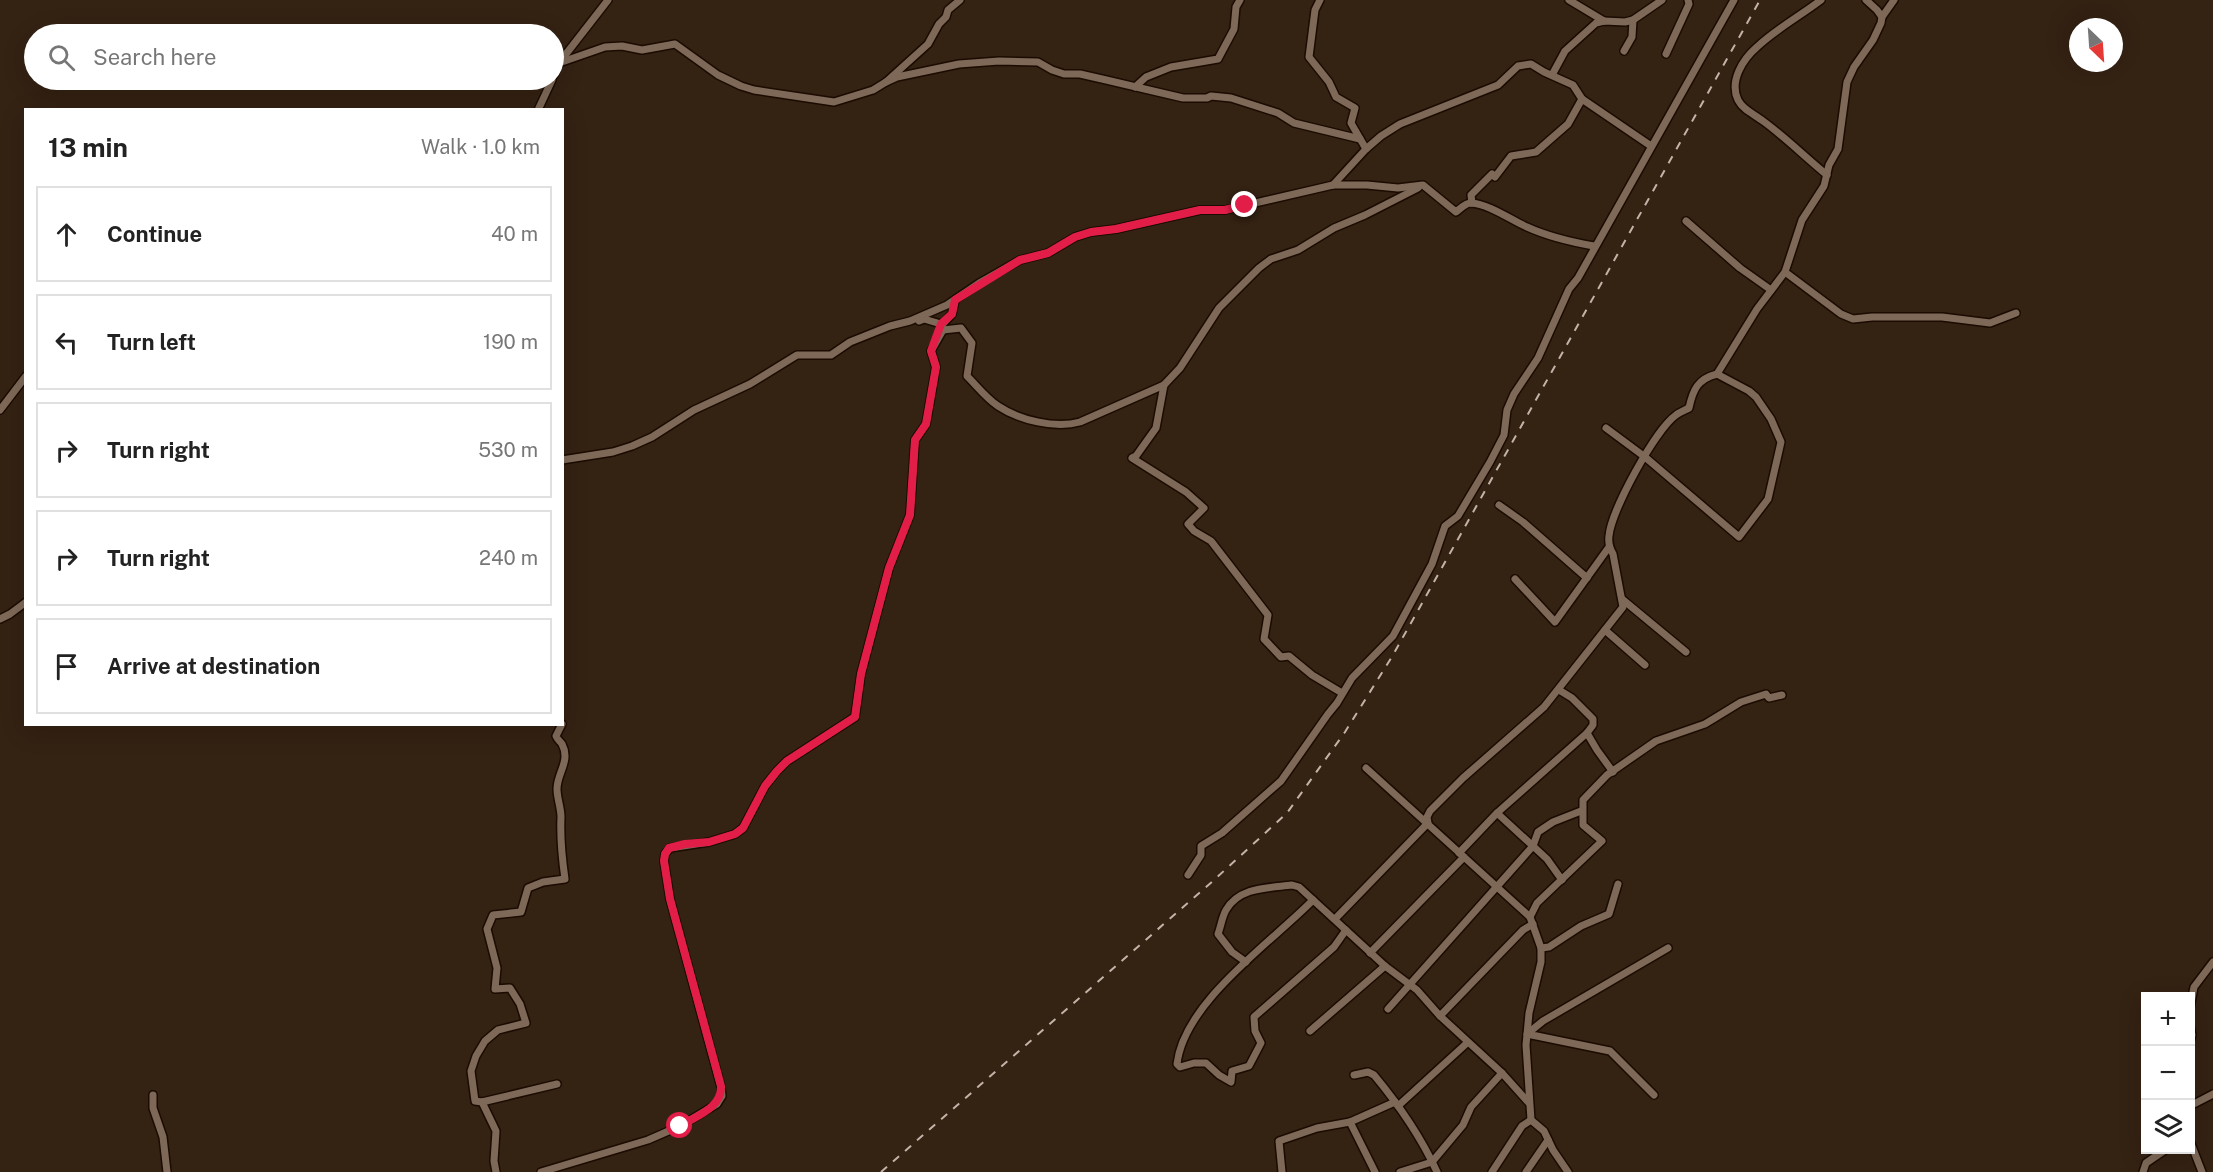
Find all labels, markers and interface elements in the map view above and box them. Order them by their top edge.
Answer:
north arrow [2069,18,2123,72]
search box [24,24,564,90]
icon: search [45,41,78,74]
text: Search here [93,44,217,70]
text: 13 min [48,132,128,163]
text: Walk · 1.0 km [421,135,540,159]
route end [1231,191,1257,217]
icon: ahead [50,218,83,251]
text: Continue [107,221,202,247]
text: 40 m [491,222,538,246]
icon: left [50,326,83,359]
text: Turn left [107,329,196,355]
text: 190 m [483,330,538,354]
icon: right [50,434,83,467]
text: Turn right [107,437,210,463]
text: 530 m [478,438,538,462]
icon: right [50,542,83,575]
text: Turn right [107,545,210,571]
text: 240 m [479,546,538,570]
icon: arrive [50,650,83,683]
text: Arrive at destination [107,653,320,679]
map controls [2141,992,2195,1154]
button: + [2141,992,2195,1046]
button: − [2141,1046,2195,1100]
button: layers [2141,1100,2195,1154]
route start [666,1112,692,1138]

